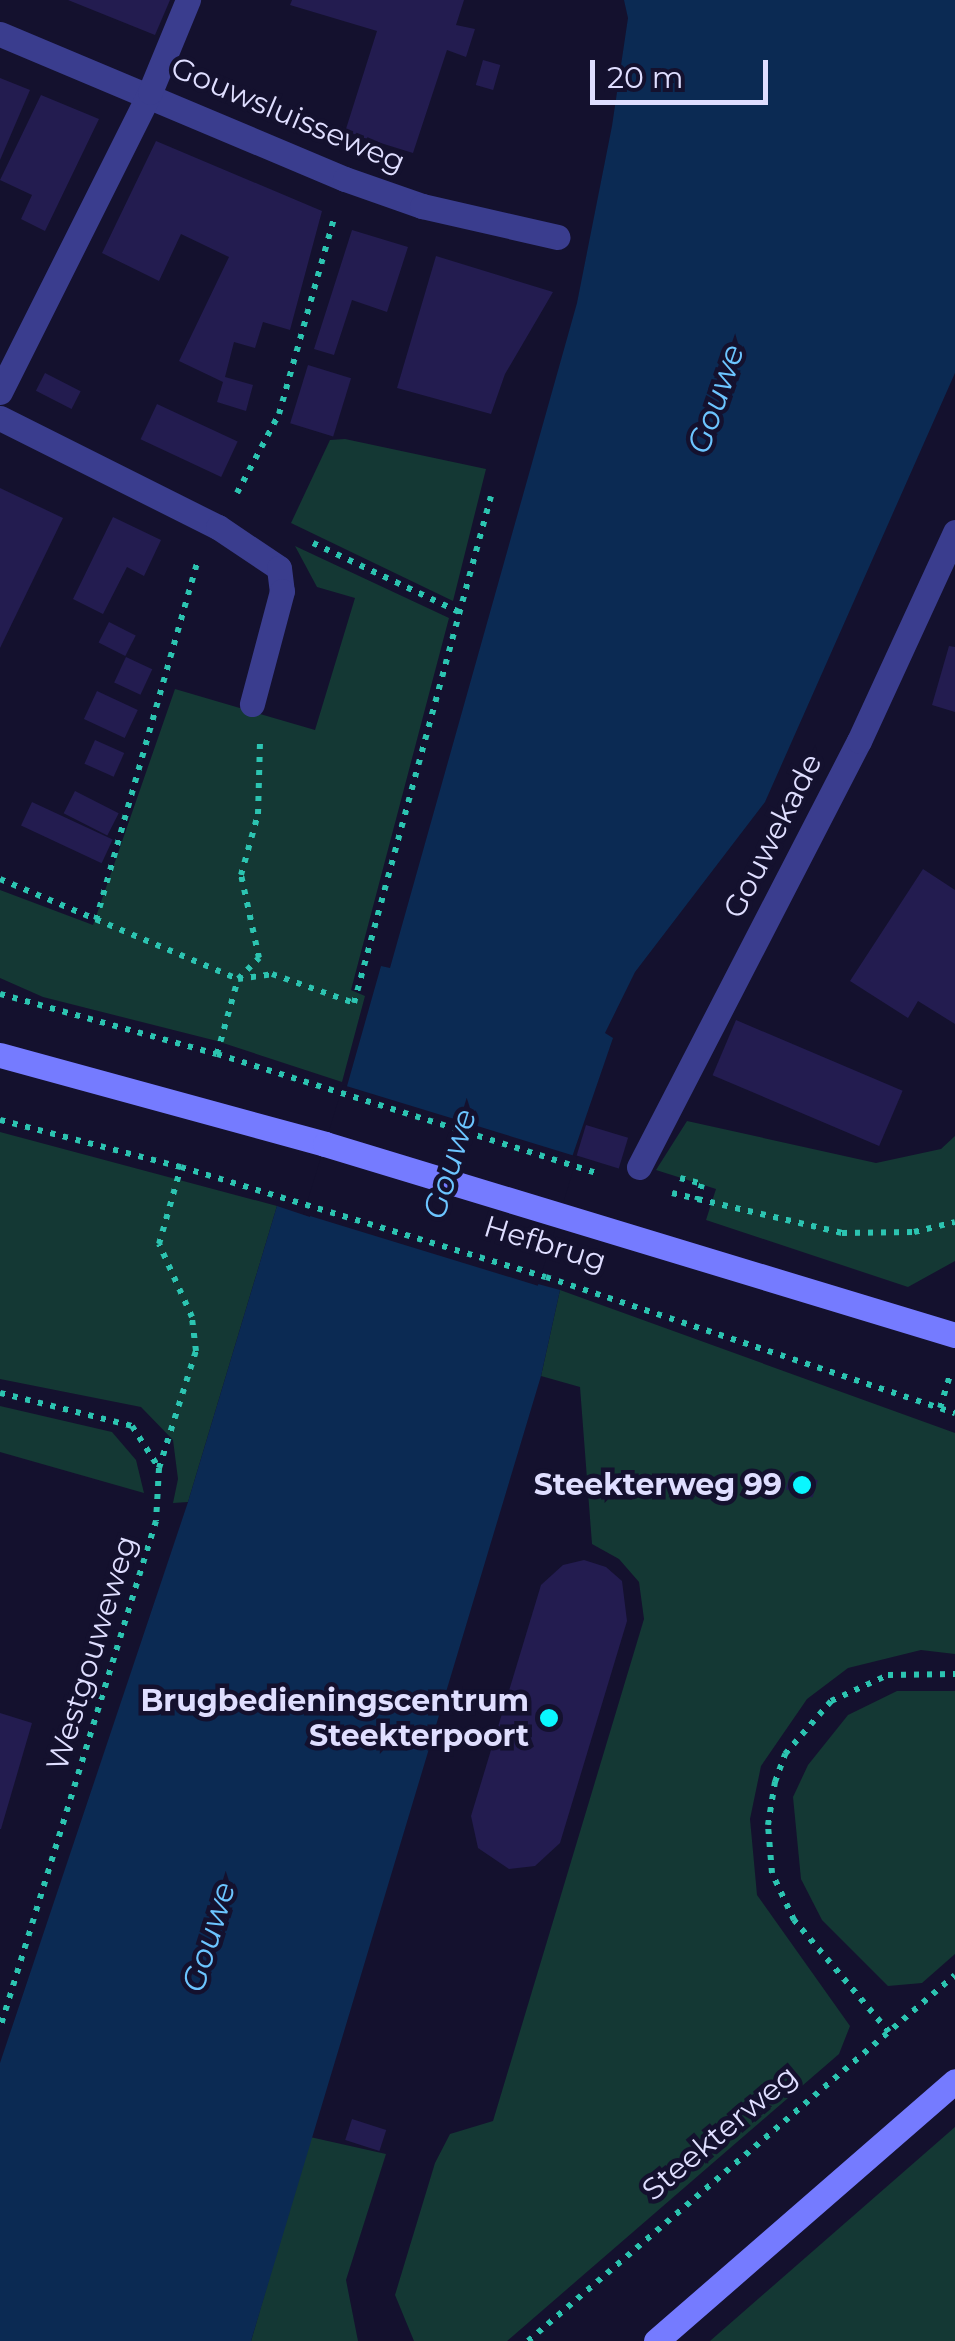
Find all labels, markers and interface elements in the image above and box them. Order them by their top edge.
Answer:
scale bar [595,40,772,102]
street label: Gouwsluisseweg [165,49,411,181]
text: 20 m [607,59,684,96]
water label: Gouwe [679,339,753,459]
street label: Gouwekade [716,748,830,924]
water label: Gouwe [415,1104,485,1224]
street label: Hefbrug [480,1208,610,1280]
place label: Steekterweg 99 [534,1467,782,1503]
marker: Steekterweg 99 [791,1474,813,1496]
street label: Westgouweweg [39,1531,145,1775]
place label: Brugbedieningscentrum Steekterpoort [140,1683,529,1754]
marker: Brugbedieningscentrum Steekterpoort [538,1707,560,1729]
water label: Gouwe [174,1877,244,1997]
street label: Steekterweg [635,2058,805,2208]

